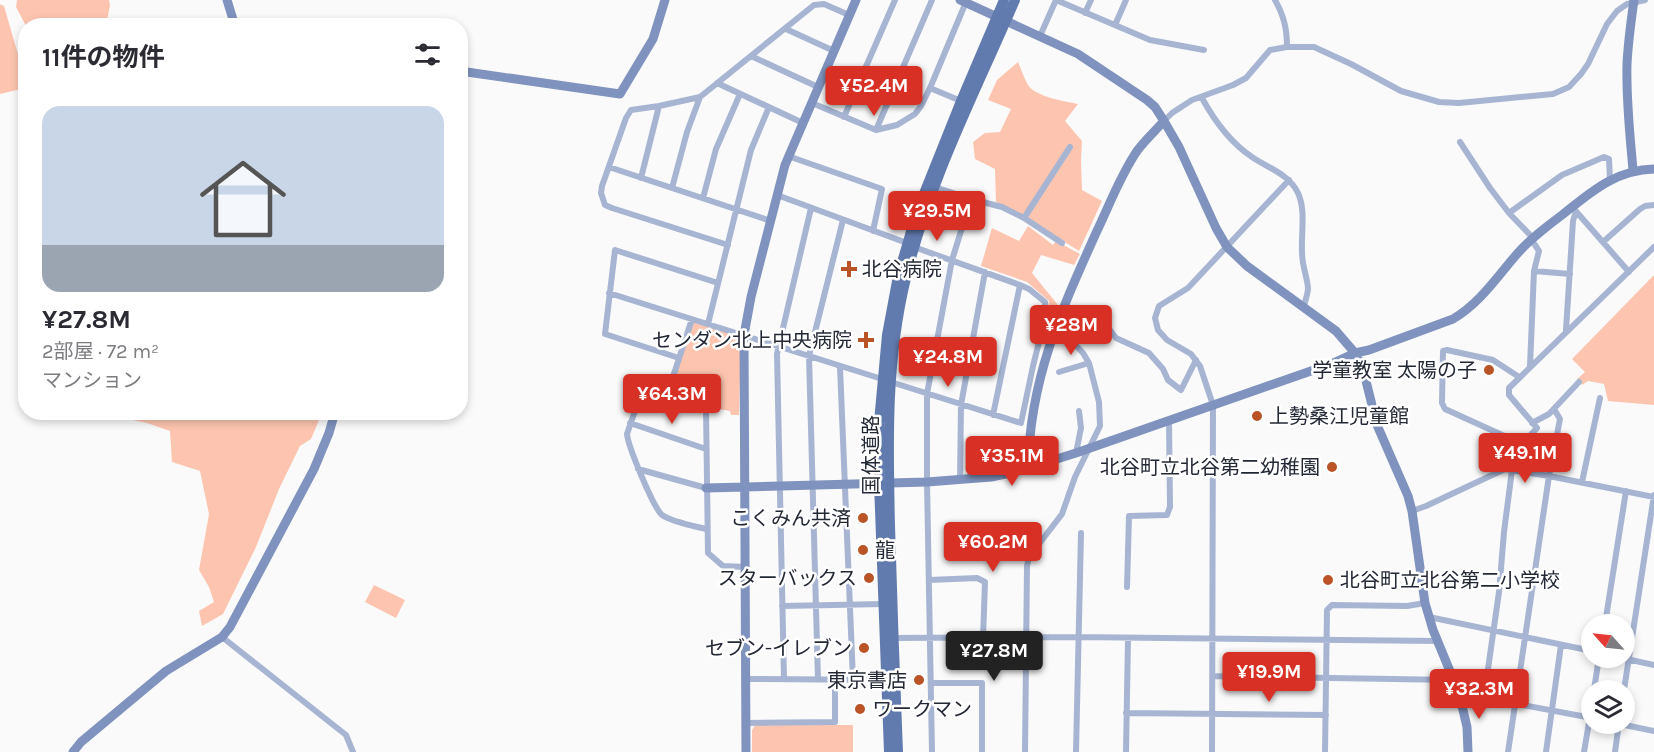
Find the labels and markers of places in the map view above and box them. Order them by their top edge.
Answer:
pin: ¥52.4M [825,66,923,117]
pin: ¥29.5M [888,191,986,242]
place label: 北谷病院 [862,258,942,281]
marker: 北谷病院 [840,260,858,278]
pin: ¥28M [1035,305,1107,356]
place label: センダン北上中央病院 [652,329,852,352]
marker: センダン北上中央病院 [857,331,875,349]
pin: ¥24.8M [899,337,997,388]
place label: 学童教室 太陽の子 [1312,359,1477,382]
marker: 学童教室 太陽の子 [1482,363,1496,377]
pin: ¥64.3M [623,374,721,425]
place label: 上勢桑江児童館 [1269,405,1409,428]
marker: 上勢桑江児童館 [1250,409,1264,423]
pin: ¥49.1M [1476,433,1574,484]
pin: ¥35.1M [963,436,1061,487]
place label: 北谷町立北谷第二幼稚園 [1100,456,1320,479]
marker: 北谷町立北谷第二幼稚園 [1325,460,1339,474]
place label: こくみん共済 [730,507,851,530]
marker: こくみん共済 [856,511,870,525]
pin: ¥60.2M [944,522,1042,573]
place label: 龍 [875,539,895,562]
marker: 龍 [856,543,870,557]
place label: スターバックス [718,567,857,590]
place label: 北谷町立北谷第二小学校 [1340,569,1560,592]
marker: スターバックス [862,571,876,585]
marker: 北谷町立北谷第二小学校 [1321,573,1335,587]
pin: ¥27.8M [945,631,1043,682]
place label: セブン-イレブン [705,637,852,660]
marker: セブン-イレブン [857,641,871,655]
pin: ¥19.9M [1220,652,1318,703]
place label: 東京書店 [827,669,907,692]
pin: ¥32.3M [1430,669,1528,720]
marker: 東京書店 [912,673,926,687]
place label: ワークマン [872,698,972,721]
marker: ワークマン [853,702,867,716]

